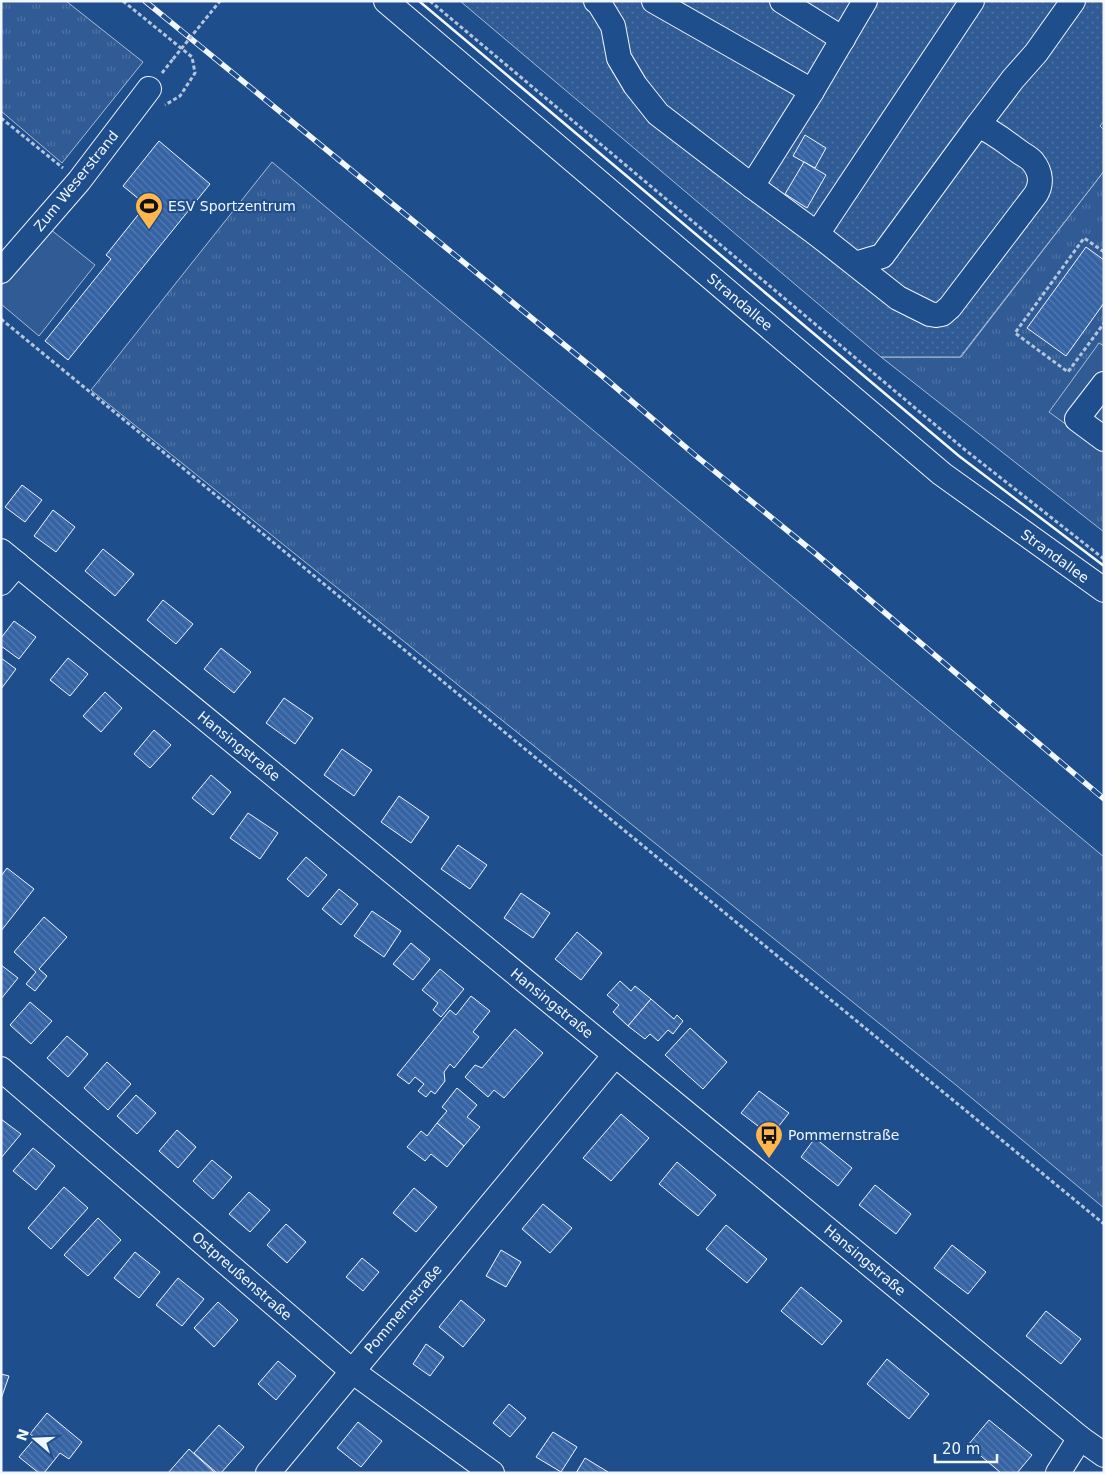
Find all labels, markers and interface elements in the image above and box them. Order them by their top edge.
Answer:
street label: Zum Weserstrand [31,127,121,235]
sports icon: ESV Sportzentrum [134,191,164,230]
place label: ESV Sportzentrum [168,198,296,214]
street label: Strandallee [704,270,776,334]
street label: Strandallee [1018,526,1092,586]
street label: Hansingstraße [195,708,283,784]
street label: Hansingstraße [508,965,596,1041]
bus stop icon: Pommernstraße [754,1120,784,1159]
place label: Pommernstraße [788,1127,899,1143]
street label: Hansingstraße [821,1221,909,1299]
street label: Ostpreußenstraße [189,1228,295,1324]
street label: Pommernstraße [361,1261,445,1357]
north arrow [10,1414,60,1464]
text: N [13,1427,32,1443]
scale bar [935,1432,998,1464]
text: 20 m [942,1440,980,1458]

